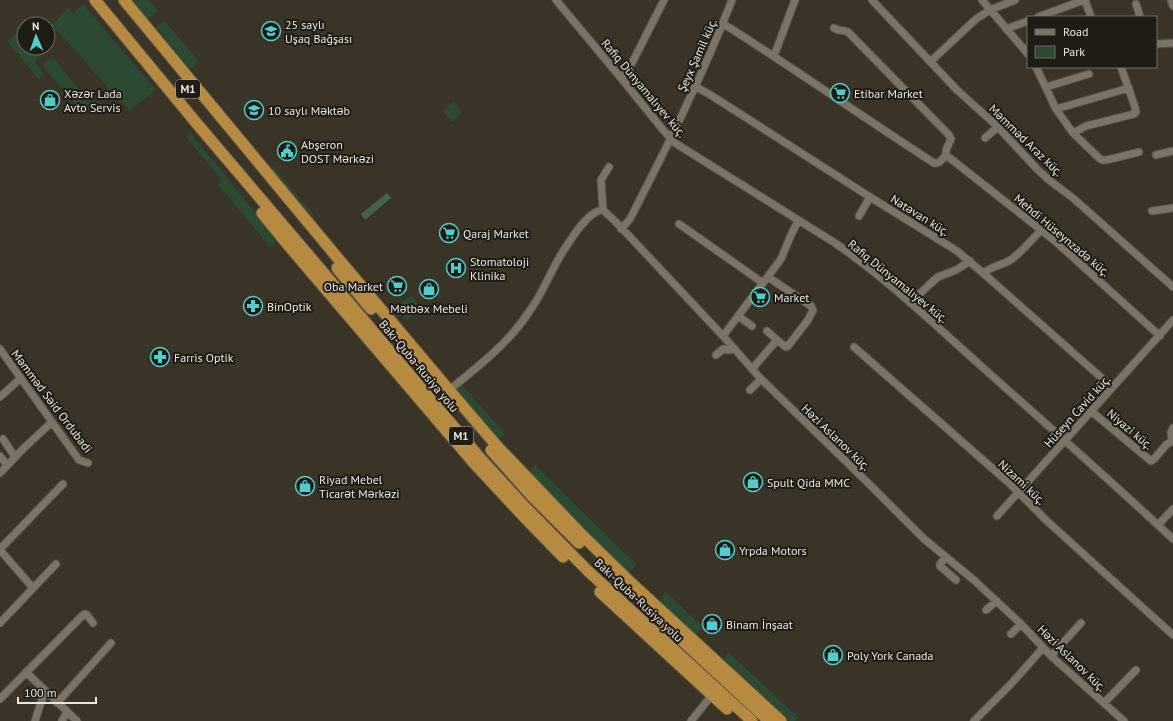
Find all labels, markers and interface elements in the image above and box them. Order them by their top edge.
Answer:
north arrow [16,16,56,56]
street label: Şeyx Şamil küç. [674,16,720,94]
legend [1027,16,1157,68]
place label: 25 saylı Uşaq Bağşası [285,17,352,46]
text: N [32,19,40,33]
school or university icon: 25 saylı Uşaq Bağşası [260,20,282,42]
text: Road [1063,24,1088,39]
street label: Rafiq Dünyamalıyev küç. [598,36,690,140]
text: Park [1063,44,1085,59]
road number: M1 [176,80,200,98]
supermarket icon: Etibar Market [829,82,851,104]
place label: Xəzər Lada Avto Servis [64,86,122,115]
place label: Etibar Market [854,86,923,101]
shop icon: Xəzər Lada Avto Servis [39,89,61,111]
school or university icon: 10 saylı Məktəb [243,99,265,121]
street label: Məmməd Araz küç. [986,101,1066,179]
place label: 10 saylı Məktəb [268,103,350,118]
place label: Abşeron DOST Mərkəzi [301,137,374,166]
public building icon: Abşeron DOST Mərkəzi [276,140,298,162]
street label: Natəvan küç. [888,191,952,239]
street label: Mehdi Hüseynzadə küç. [1011,191,1113,279]
supermarket icon: Qaraj Market [438,222,460,244]
place label: Qaraj Market [463,226,529,241]
street label: Rafiq Dünyamalıyev küç. [845,236,951,326]
place label: Stomatoloji Klinika [470,254,529,283]
hospital icon: Stomatoloji Klinika [445,257,467,279]
supermarket icon: Oba Market [386,275,408,297]
shop icon: Mətbəx Mebeli [418,278,440,300]
place label: Oba Market [324,279,383,294]
supermarket icon: Market [749,286,771,308]
place label: Market [774,290,809,305]
pharmacy icon: BinOptik [242,295,264,317]
place label: BinOptik [267,299,312,314]
place label: Mətbəx Mebeli [390,301,468,316]
street label: Bakı-Quba-Rusiya yolu [376,317,462,415]
street label: Məmməd Səid Ordubadi [8,346,96,456]
pharmacy icon: Farris Optik [149,346,171,368]
place label: Farris Optik [174,350,234,365]
street label: Hüseyn Cavid küç. [1041,372,1113,450]
street label: Həzi Aslanov küç. [799,401,873,473]
street label: Niyazi küç. [1104,406,1156,452]
road number: M1 [449,427,473,445]
street label: Nizami küç. [995,456,1049,508]
shop icon: Spult Qida MMC [742,471,764,493]
place label: Riyad Mebel Ticarət Mərkəzi [319,472,400,501]
shop icon: Riyad Mebel Ticarət Mərkəzi [294,475,316,497]
place label: Spult Qida MMC [767,475,850,490]
shop icon: Yrpda Motors [714,539,736,561]
place label: Yrpda Motors [739,543,806,558]
street label: Bakı-Quba-Rusiya yolu [592,555,686,645]
shop icon: Binam İnşaat [701,613,723,635]
place label: Binam İnşaat [726,617,793,632]
street label: Həzi Aslanov küç. [1035,622,1109,694]
shop icon: Poly York Canada [822,644,844,666]
place label: Poly York Canada [847,648,934,663]
scale bar [18,679,96,705]
text: 100 m [24,685,57,700]

